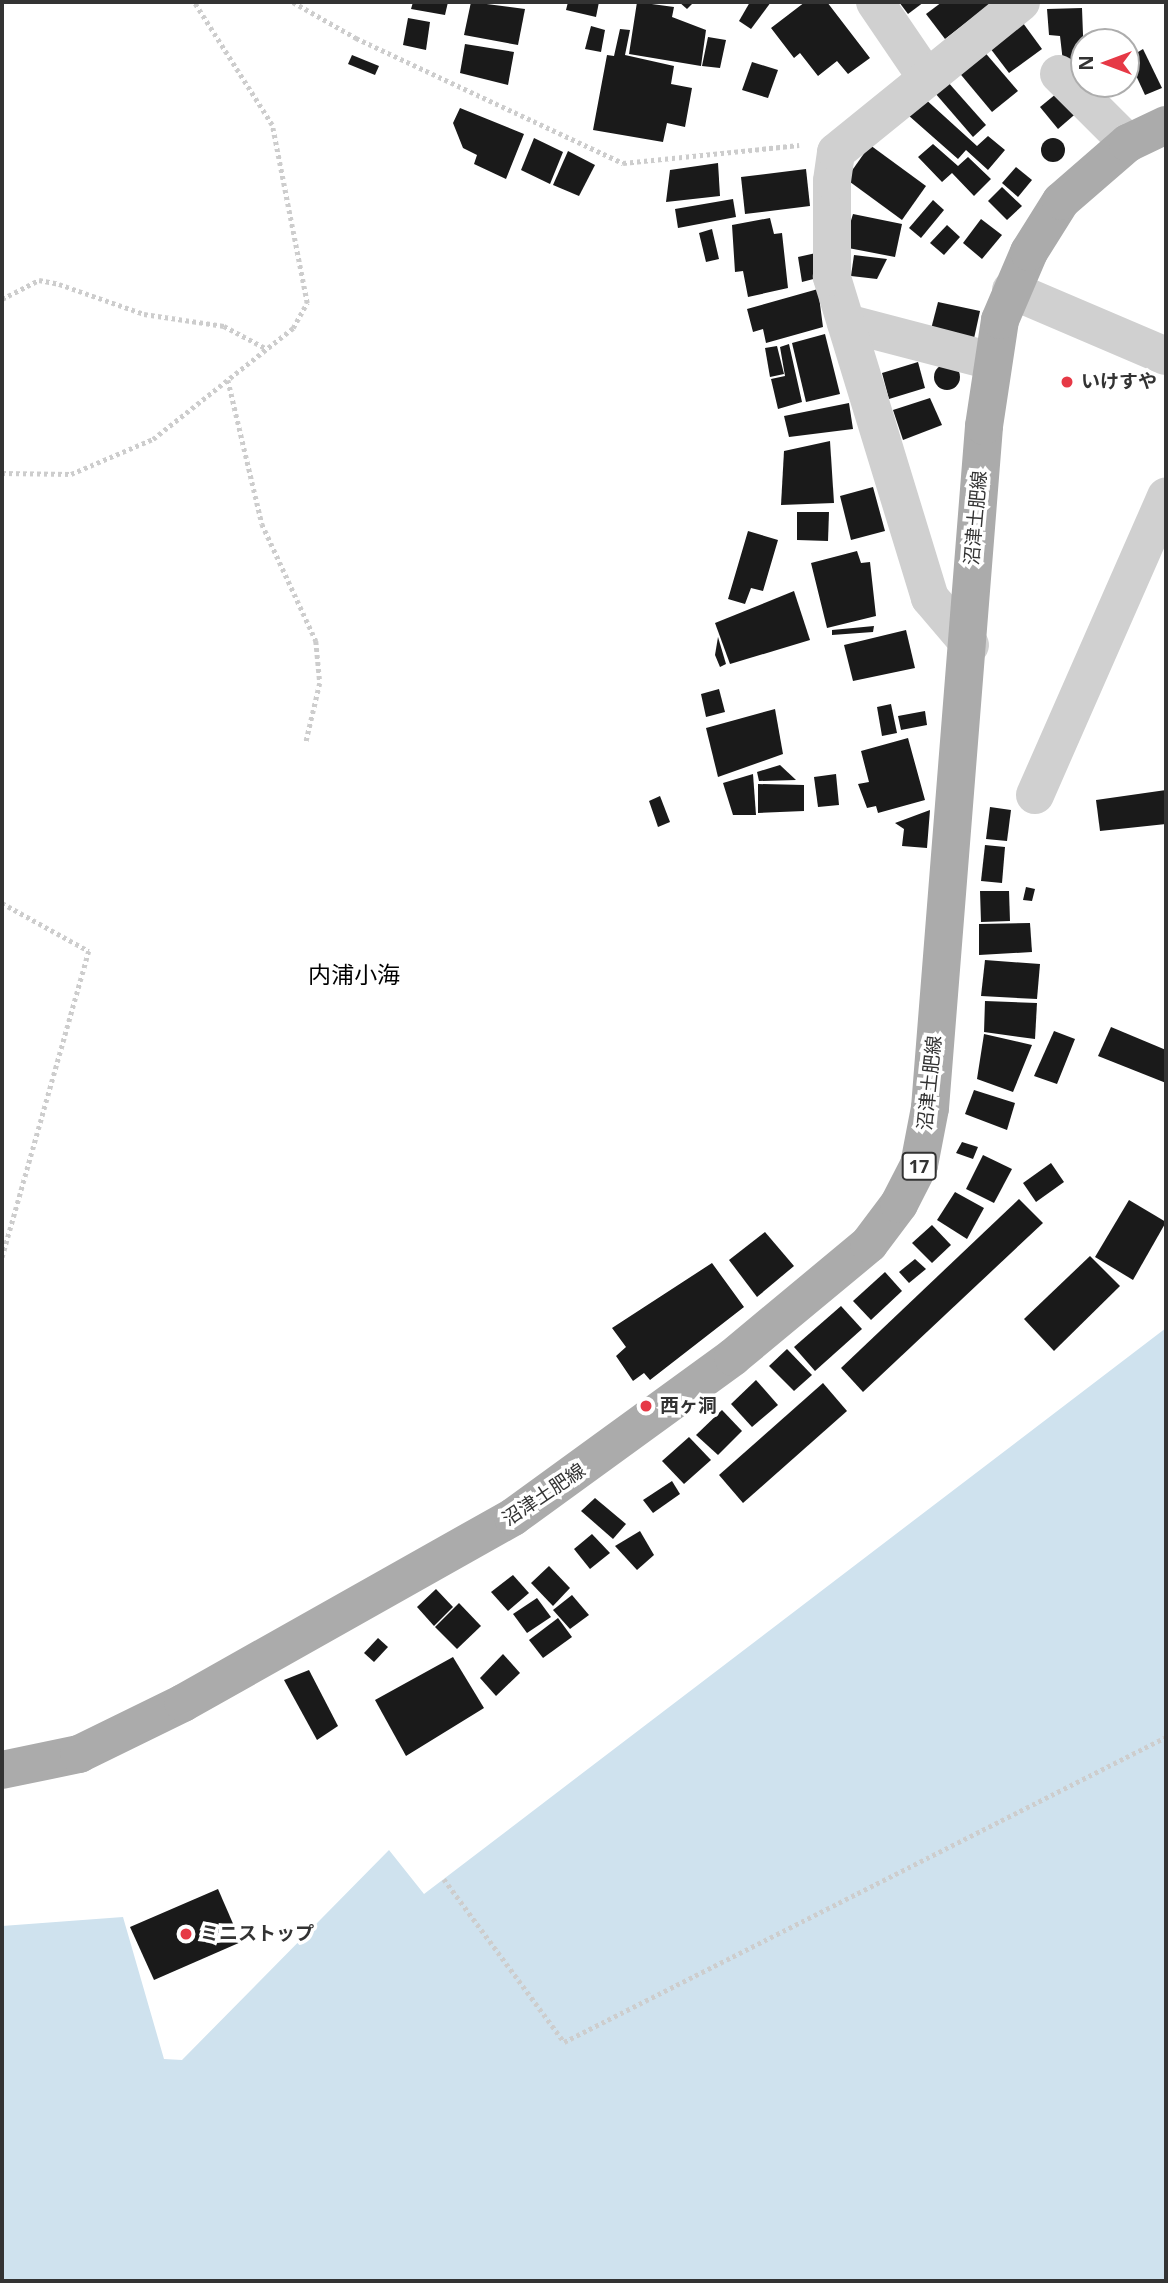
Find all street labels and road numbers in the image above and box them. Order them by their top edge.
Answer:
street label: 沼津土肥線 [961,470,991,566]
street label: 沼津土肥線 [914,1035,946,1131]
road number: 17 [902,1152,936,1181]
street label: 沼津土肥線 [498,1459,590,1531]

